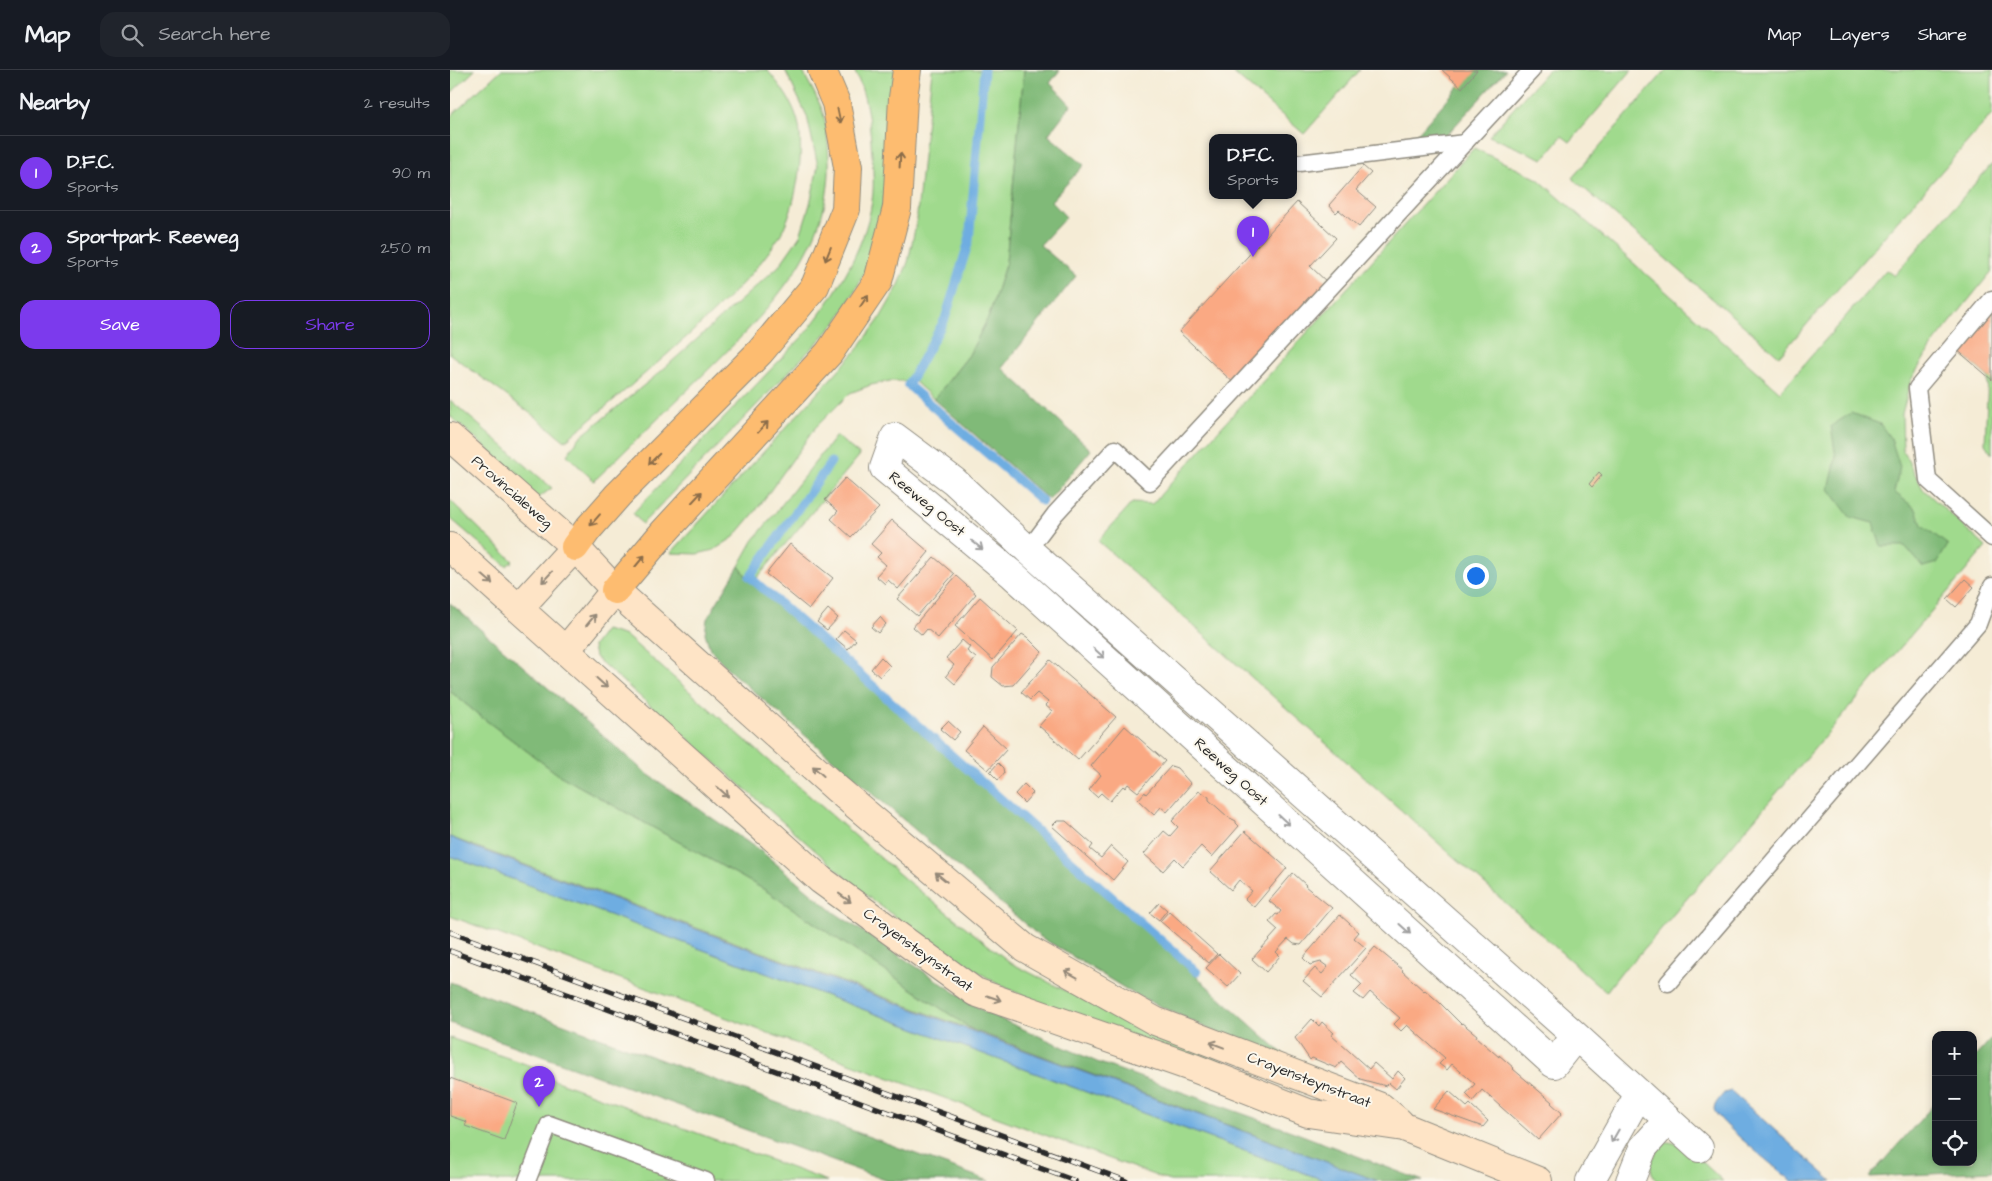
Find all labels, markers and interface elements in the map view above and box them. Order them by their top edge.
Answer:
search box [100,12,450,57]
text: Map [25,18,70,52]
icon: search [118,21,146,49]
text: Search here [158,21,271,48]
text: Map [1767,22,1801,47]
text: Layers [1829,22,1890,47]
text: Share [1918,22,1967,47]
text: Nearby [20,88,90,117]
text: 2 results [364,92,430,114]
one-way arrow [835,107,844,123]
popup [1209,134,1297,199]
text: D.F.C. [1227,142,1274,169]
text: D.F.C. [67,149,114,176]
one-way arrow [895,152,904,168]
text: 1 [35,162,37,184]
text: 90 m [392,162,430,184]
text: Sports [1227,169,1279,191]
text: Sports [67,176,119,198]
pin: 1 [1237,216,1269,257]
text: Sportpark Reeweg [67,224,238,251]
text: 2 [31,237,41,259]
text: 250 m [381,237,430,259]
one-way arrow [823,246,832,261]
text: Sports [67,251,119,273]
one-way arrow [860,294,870,308]
button: Save [20,300,220,349]
button: Share [230,300,430,349]
one-way arrow [757,420,768,433]
street label: Provincialeweg [466,451,557,534]
one-way arrow [648,453,661,465]
street label: Reeweg Oost [884,467,970,542]
one-way arrow [691,491,703,504]
one-way arrow [590,514,601,527]
one-way arrow [970,540,983,551]
one-way arrow [635,555,646,568]
your location [1463,563,1489,589]
one-way arrow [541,571,553,584]
one-way arrow [480,573,493,585]
one-way arrow [585,614,596,627]
one-way arrow [1093,647,1106,658]
one-way arrow [596,677,609,688]
street label: Reeweg Oost [1189,733,1273,812]
one-way arrow [811,765,824,777]
one-way arrow [716,786,729,797]
one-way arrow [1278,814,1291,826]
one-way arrow [935,872,948,883]
one-way arrow [838,893,852,903]
street label: Crayensteynstraat [858,903,977,998]
one-way arrow [1398,924,1411,935]
one-way arrow [1063,969,1078,979]
one-way arrow [986,994,1001,1003]
map controls [1932,1031,1977,1166]
button: + [1932,1031,1977,1076]
one-way arrow [1209,1040,1225,1049]
street label: Crayensteynstraat [1244,1047,1374,1114]
pin: 2 [523,1066,555,1107]
button: − [1932,1076,1977,1121]
button: locate [1932,1121,1977,1166]
one-way arrow [1610,1128,1620,1143]

